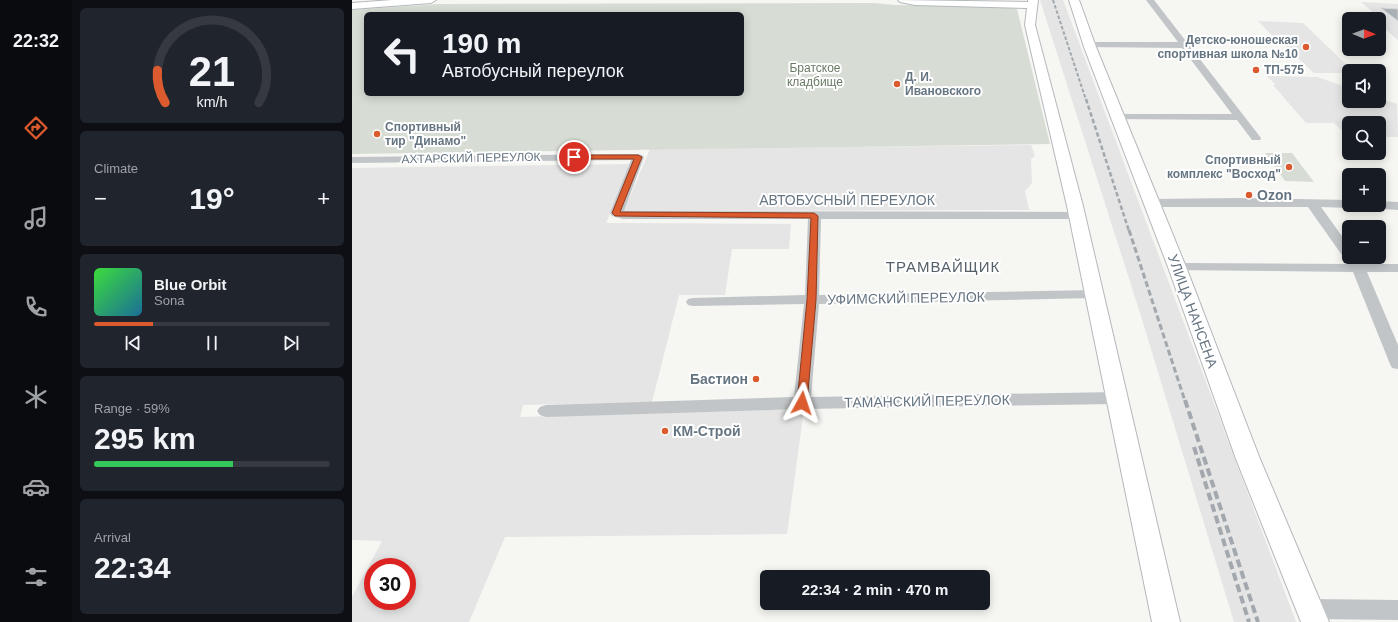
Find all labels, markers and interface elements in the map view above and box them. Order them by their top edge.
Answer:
north arrow [1342,12,1386,56]
map controls [1342,12,1386,264]
icon: left [376,28,428,80]
text: 190 m [442,28,521,59]
text: 22:32 [13,31,59,51]
place label: Детско-юношеская спортивная школа №10 [1157,33,1298,61]
marker: Детско-юношеская спортивная школа №10 [1301,42,1311,52]
text: 21 [189,48,235,95]
text: Автобусный переулок [442,61,624,81]
park label: Братское кладбище [787,61,843,89]
place label: ТП-575 [1264,63,1304,77]
button: sound [1342,64,1386,108]
marker: ТП-575 [1251,65,1261,75]
place label: Д. И. Ивановского [905,70,981,98]
marker: Д. И. Ивановского [892,79,902,89]
text: km/h [197,94,228,110]
icon: directions [22,114,50,142]
button: search [1342,116,1386,160]
place label: Спортивный тир "Динамо" [385,120,466,148]
marker: Спортивный тир "Динамо" [372,129,382,139]
pin [557,140,591,174]
icon: arrive [563,146,585,168]
street label: АХТАРСКИЙ ПЕРЕУЛОК [401,149,541,166]
place label: Спортивный комплекс "Восход" [1167,153,1281,181]
text: Climate [94,161,138,176]
marker: Спортивный комплекс "Восход" [1284,162,1294,172]
button: + [1342,168,1386,212]
text: 19° [189,182,235,215]
text: − [94,186,107,211]
text: + [317,186,330,211]
place label: Ozon [1257,187,1292,203]
marker: Ozon [1244,190,1254,200]
street label: АВТОБУСНЫЙ ПЕРЕУЛОК [759,191,936,208]
icon: music [22,204,50,232]
button: − [1342,220,1386,264]
street label: УЛИЦА НАНСЕНА [1165,252,1221,371]
district label: ТРАМВАЙЩИК [886,258,1000,275]
text: Blue Orbit [154,276,227,293]
street label: УФИМСКИЙ ПЕРЕУЛОК [827,288,986,307]
icon: phone [22,293,50,321]
text: Sona [154,293,184,308]
icon: previous [122,332,144,354]
icon: pause [201,332,223,354]
icon: next [280,332,302,354]
place label: Бастион [690,371,748,387]
marker: Бастион [751,374,761,384]
position arrow [781,382,823,424]
icon: climate [22,383,50,411]
street label: ТАМАНСКИЙ ПЕРЕУЛОК [844,391,1011,410]
text: Range · 59% [94,401,170,416]
text: 295 km [94,422,196,455]
place label: КМ-Строй [673,423,741,439]
marker: КМ-Строй [660,426,670,436]
icon: car [22,473,50,501]
text: Arrival [94,530,131,545]
text: 22:34 [94,551,171,584]
speed limit sign: 30 [364,558,416,610]
icon: filters [22,563,50,591]
text: 22:34 · 2 min · 470 m [802,581,948,598]

